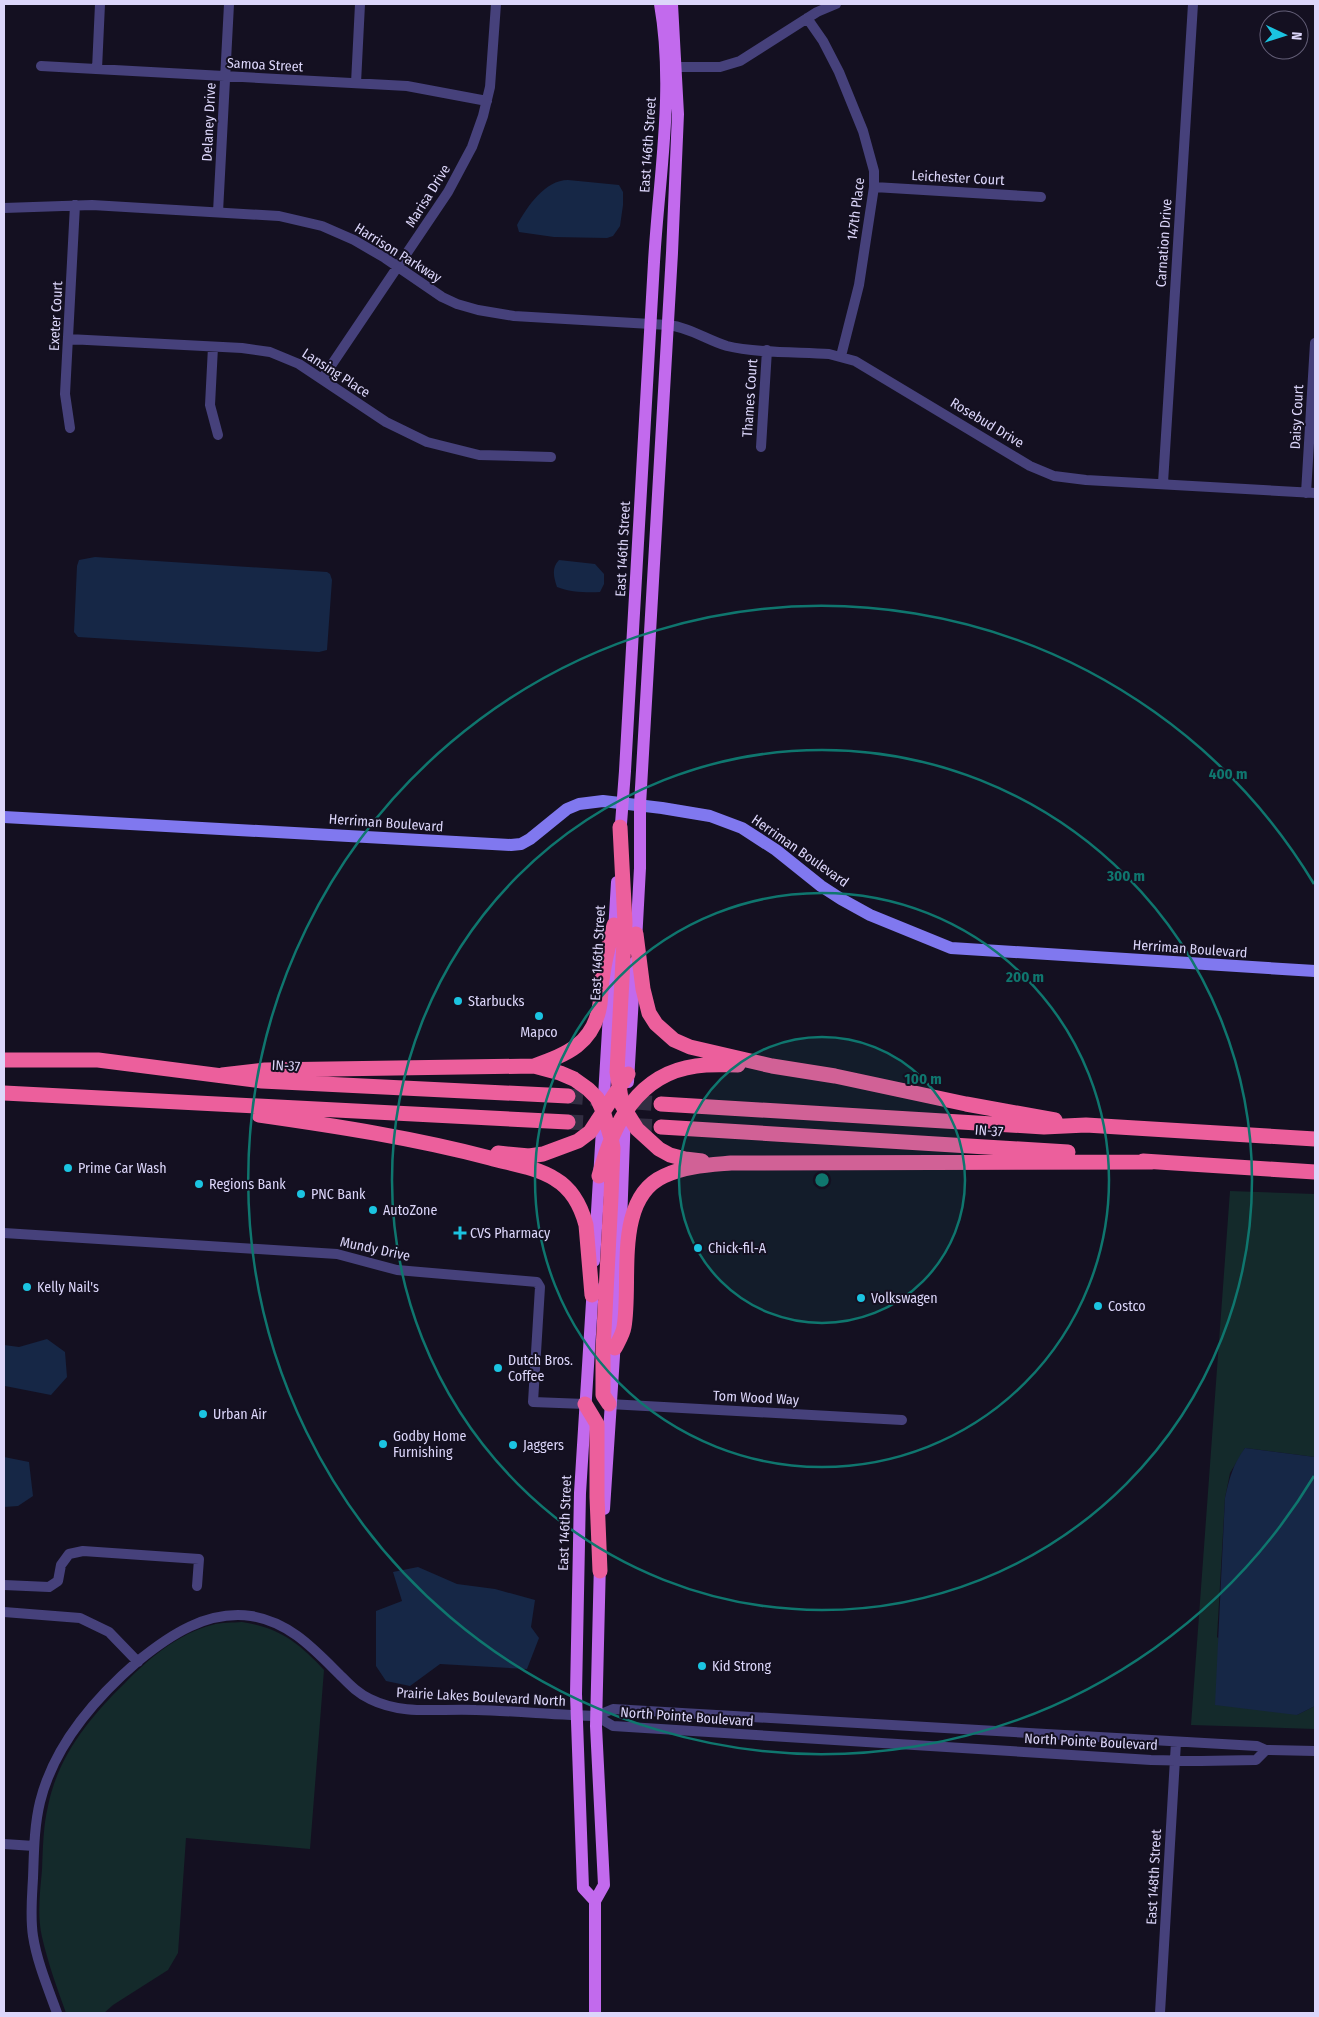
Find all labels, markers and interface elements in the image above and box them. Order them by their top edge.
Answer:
north arrow [1259,10,1309,60]
text: N [1288,31,1305,41]
street label: Samoa Street [226,55,304,76]
street label: Delaney Drive [198,82,220,162]
street label: East 146th Street [636,96,660,193]
street label: Marisa Drive [402,161,454,231]
street label: Leichester Court [911,167,1005,189]
street label: 147th Place [844,177,868,241]
street label: Carnation Drive [1152,198,1176,288]
street label: Harrison Parkway [351,219,445,287]
street label: Exeter Court [46,280,66,351]
street label: Lansing Place [299,345,373,401]
street label: Thames Court [739,358,761,438]
street label: Daisy Court [1287,384,1307,450]
street label: Rosebud Drive [947,394,1027,452]
street label: East 146th Street [612,500,634,597]
text: 400 m [1209,765,1247,783]
street label: Herriman Boulevard [328,811,444,835]
street label: Herriman Boulevard [748,811,852,891]
text: 300 m [1106,867,1145,885]
street label: East 146th Street [587,904,609,1001]
street label: Herriman Boulevard [1132,937,1248,961]
text: 200 m [1005,968,1044,986]
place label: Starbucks [468,993,524,1010]
marker: Starbucks [452,995,464,1007]
marker: Mapco [533,1010,545,1022]
place label: Mapco [520,1024,558,1041]
street label: IN-37 [271,1057,301,1075]
text: 100 m [904,1070,942,1088]
street label: IN-37 [974,1122,1004,1140]
place label: Prime Car Wash [78,1160,167,1177]
marker: Prime Car Wash [62,1162,74,1174]
centre of rings [813,1171,831,1189]
place label: Regions Bank [209,1176,286,1193]
marker: Regions Bank [193,1178,205,1190]
place label: PNC Bank [311,1186,366,1203]
marker: PNC Bank [295,1188,307,1200]
place label: AutoZone [383,1202,437,1219]
marker: AutoZone [367,1204,379,1216]
place label: CVS Pharmacy [470,1225,551,1242]
marker: CVS Pharmacy [454,1227,466,1239]
street label: Mundy Drive [338,1233,412,1265]
place label: Chick-fil-A [708,1240,767,1257]
marker: Chick-fil-A [692,1242,704,1254]
place label: Kelly Nail's [37,1279,99,1296]
marker: Kelly Nail's [21,1281,33,1293]
place label: Volkswagen [871,1290,938,1307]
marker: Volkswagen [855,1292,867,1304]
place label: Costco [1108,1298,1146,1315]
marker: Costco [1092,1300,1104,1312]
place label: Dutch Bros. Coffee [508,1352,573,1385]
marker: Dutch Bros. Coffee [492,1362,504,1374]
street label: Tom Wood Way [713,1387,800,1409]
place label: Urban Air [213,1406,267,1423]
marker: Urban Air [197,1408,209,1420]
place label: Godby Home Furnishing [393,1428,466,1461]
place label: Jaggers [523,1437,564,1454]
marker: Godby Home Furnishing [377,1438,389,1450]
marker: Jaggers [507,1439,519,1451]
street label: East 146th Street [555,1474,575,1571]
place label: Kid Strong [712,1658,771,1675]
marker: Kid Strong [696,1660,708,1672]
street label: Prairie Lakes Boulevard North [396,1684,566,1710]
street label: North Pointe Boulevard [620,1704,754,1730]
street label: North Pointe Boulevard [1024,1730,1158,1754]
street label: East 148th Street [1143,1828,1165,1925]

